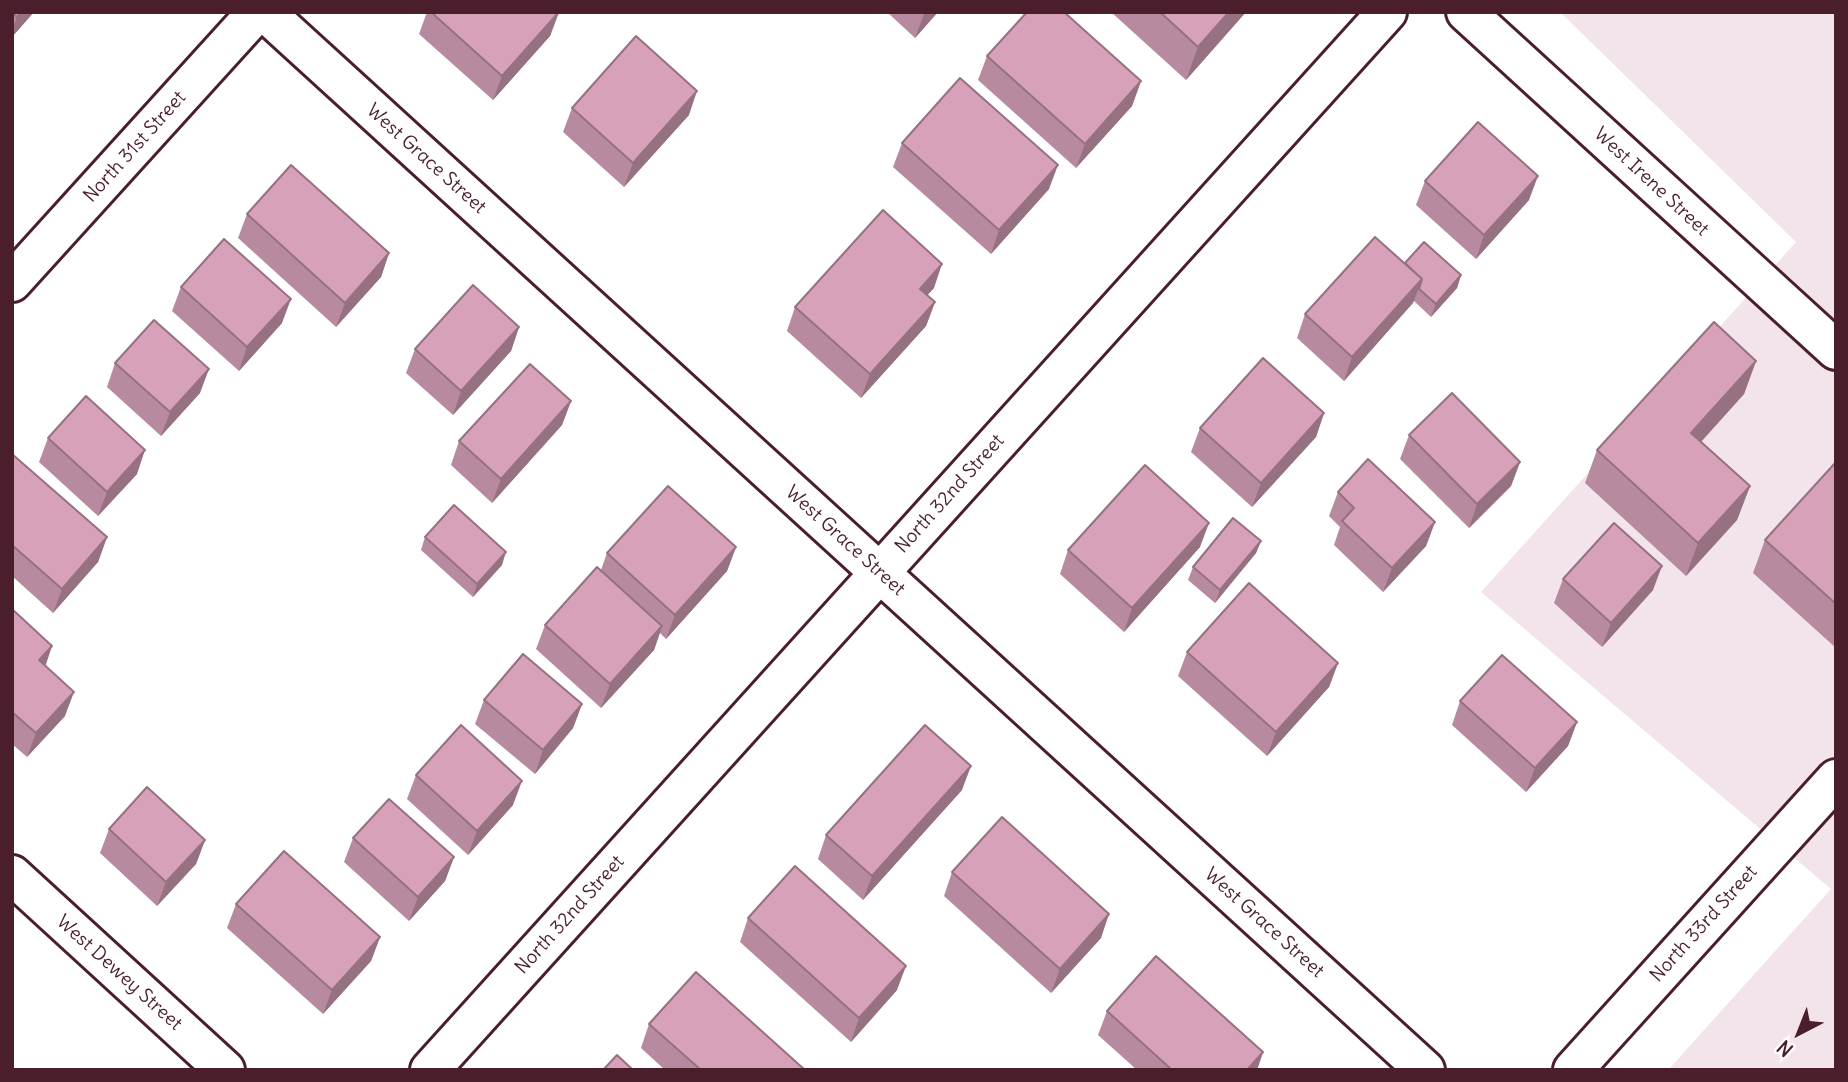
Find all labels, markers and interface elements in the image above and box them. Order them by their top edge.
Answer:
street label: North 31st Street [79,87,191,207]
street label: West Grace Street [361,99,491,219]
street label: West Irene Street [1589,123,1713,241]
street label: North 32nd Street [891,430,1009,558]
street label: West Grace Street [780,481,910,601]
street label: North 32nd Street [511,851,629,979]
street label: North 33rd Street [1646,861,1762,987]
street label: West Grace Street [1199,863,1329,983]
street label: West Dewey Street [51,911,187,1035]
north arrow [1764,998,1834,1068]
text: N [1772,1035,1798,1062]

